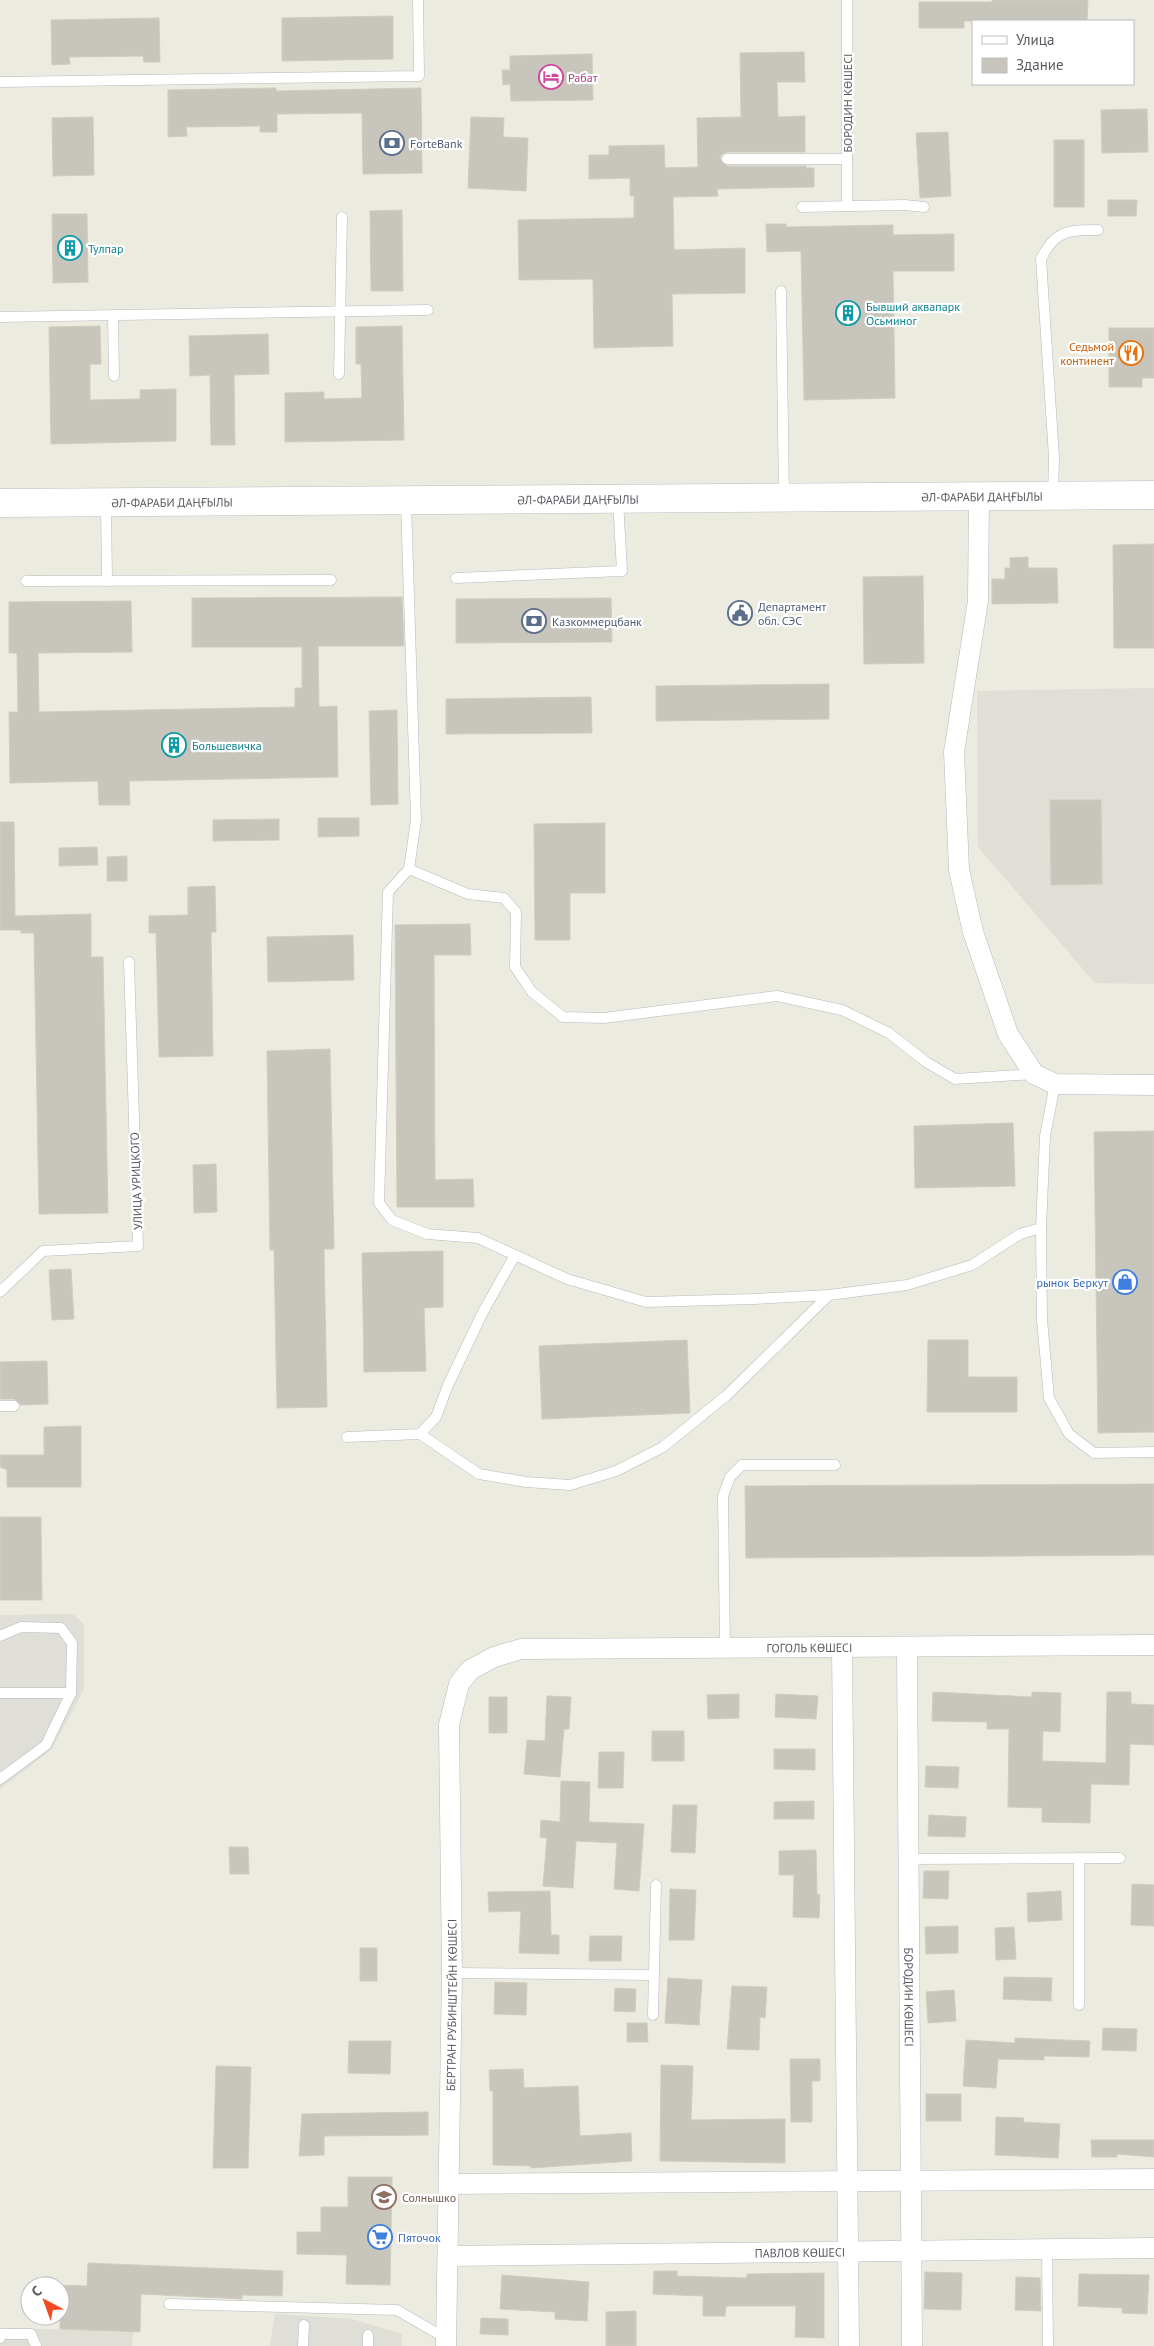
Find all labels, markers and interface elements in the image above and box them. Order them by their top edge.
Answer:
legend [972,20,1134,85]
text: Улица [1016,30,1054,49]
street label: БОРОДИН КӨШЕСІ [840,53,855,153]
text: Здание [1016,55,1064,74]
hotel icon: Рабат [538,64,564,90]
place label: Рабат [568,70,598,85]
bank icon: ForteBank [379,130,405,156]
place label: ForteBank [410,136,463,151]
building icon: Тулпар [57,235,83,261]
place label: Тулпар [88,241,123,256]
place label: Бывший аквапарк Осьминог [866,299,960,328]
building icon: Бывший аквапарк Осьминог [835,300,861,326]
place label: Седьмой континент [1060,339,1114,368]
restaurant icon: Седьмой континент [1118,340,1144,366]
street label: ӘЛ-ФАРАБИ ДАҢҒЫЛЫ [921,488,1043,504]
street label: ӘЛ-ФАРАБИ ДАҢҒЫЛЫ [517,491,639,507]
street label: ӘЛ-ФАРАБИ ДАҢҒЫЛЫ [111,494,233,510]
place label: Департамент обл. СЭС [758,599,827,628]
public building icon: Департамент обл. СЭС [727,600,753,626]
bank icon: Казкоммерцбанк [521,608,547,634]
place label: Казкоммерцбанк [552,614,642,629]
building icon: Большевичка [161,732,187,758]
place label: Большевичка [192,738,262,753]
street label: УЛИЦА УРИЦКОГО [127,1132,145,1230]
shop icon: рынок Беркут [1112,1269,1138,1295]
place label: рынок Беркут [1036,1275,1108,1290]
street label: ГОГОЛЬ КӨШЕСІ [766,1639,853,1655]
street label: БЕРТРАН РУБИНШТЕЙН КӨШЕСІ [443,1919,460,2091]
street label: БОРОДИН КӨШЕСІ [902,1947,917,2047]
school or university icon: Солнышко [371,2184,397,2210]
place label: Солнышко [402,2190,456,2205]
supermarket icon: Пяточок [367,2224,393,2250]
place label: Пяточок [398,2230,441,2245]
street label: ПАВЛОВ КӨШЕСІ [755,2244,845,2260]
north arrow [20,2276,70,2326]
text: С [28,2282,45,2301]

